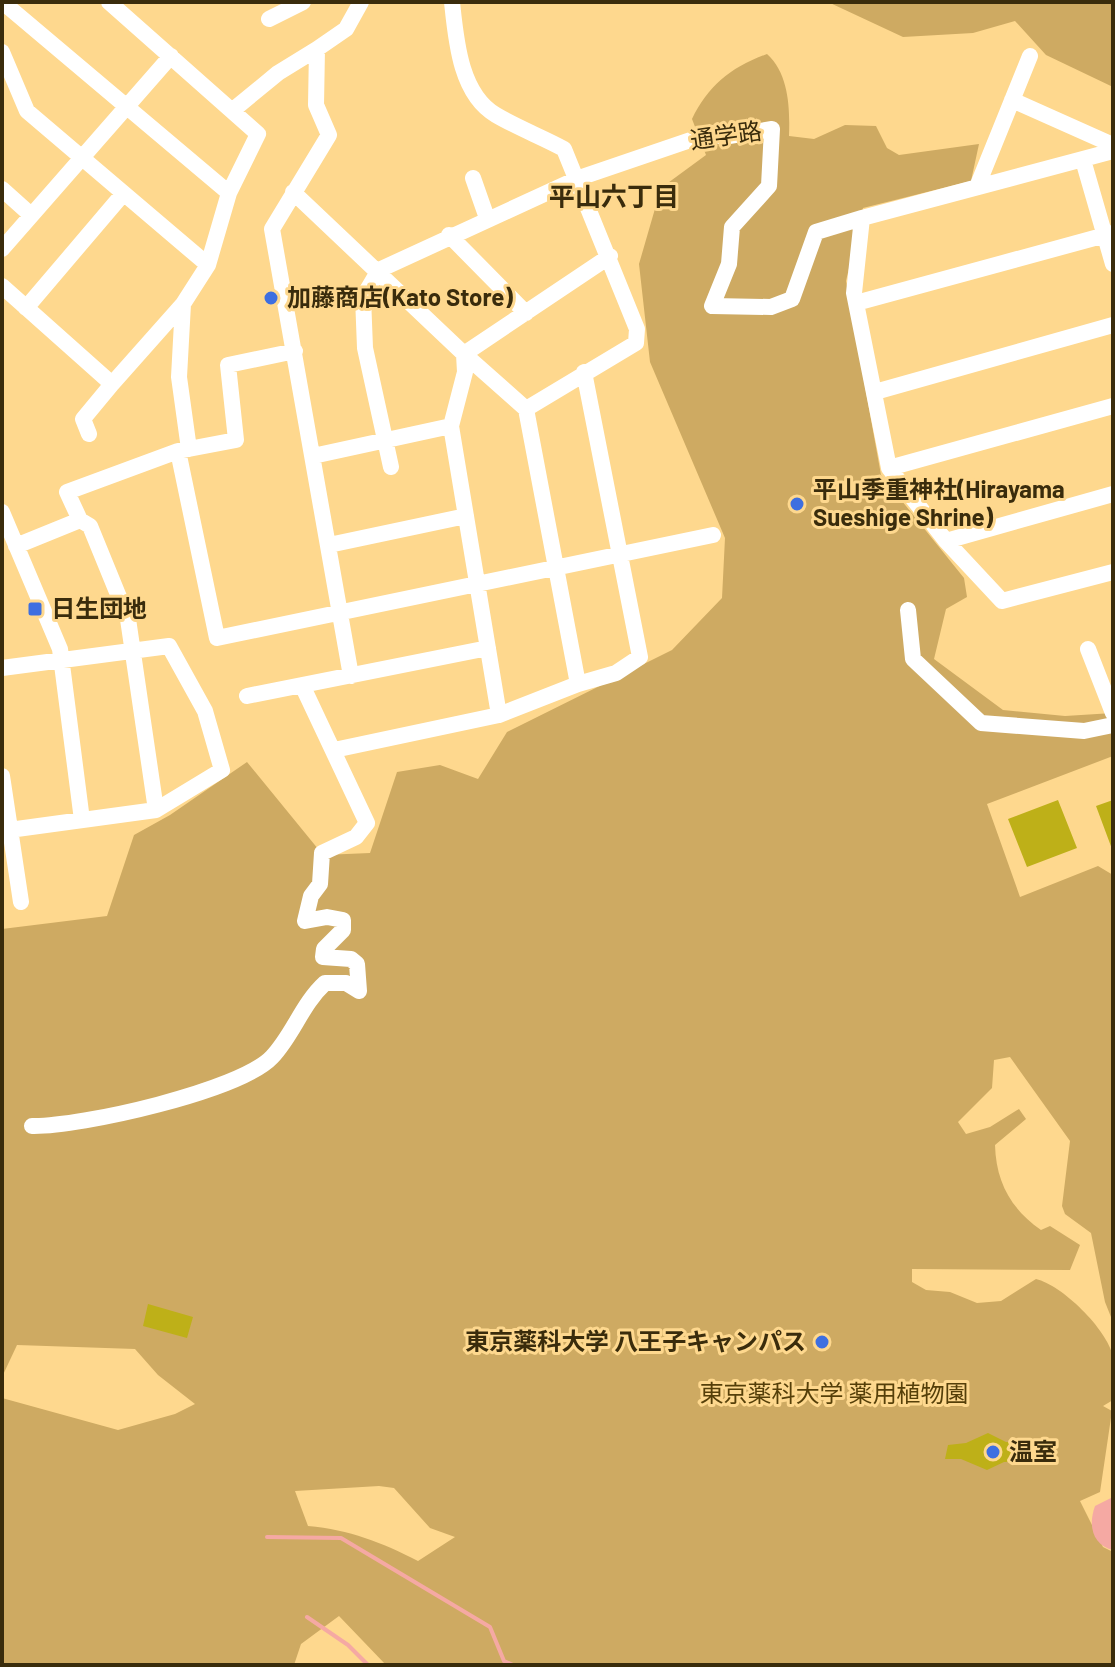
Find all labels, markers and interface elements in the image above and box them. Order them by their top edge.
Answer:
street label: 通学路 [688,115,763,154]
district label: 平山六丁目 [549,180,679,211]
place label: 加藤商店(Kato Store) [287,282,513,311]
marker: 加藤商店(Kato Store) [262,289,280,307]
place label: 平山季重神社(Hirayama Sueshige Shrine) [813,474,1065,531]
marker: 平山季重神社(Hirayama Sueshige Shrine) [788,495,806,513]
place label: 日生団地 [51,593,147,622]
marker: 日生団地 [26,600,44,618]
place label: 東京薬科大学 八王子キャンパス [465,1326,806,1355]
marker: 東京薬科大学 八王子キャンパス [813,1333,831,1351]
park label: 東京薬科大学 薬用植物園 [700,1378,968,1407]
place label: 温室 [1009,1436,1057,1465]
marker: 温室 [984,1443,1002,1461]

